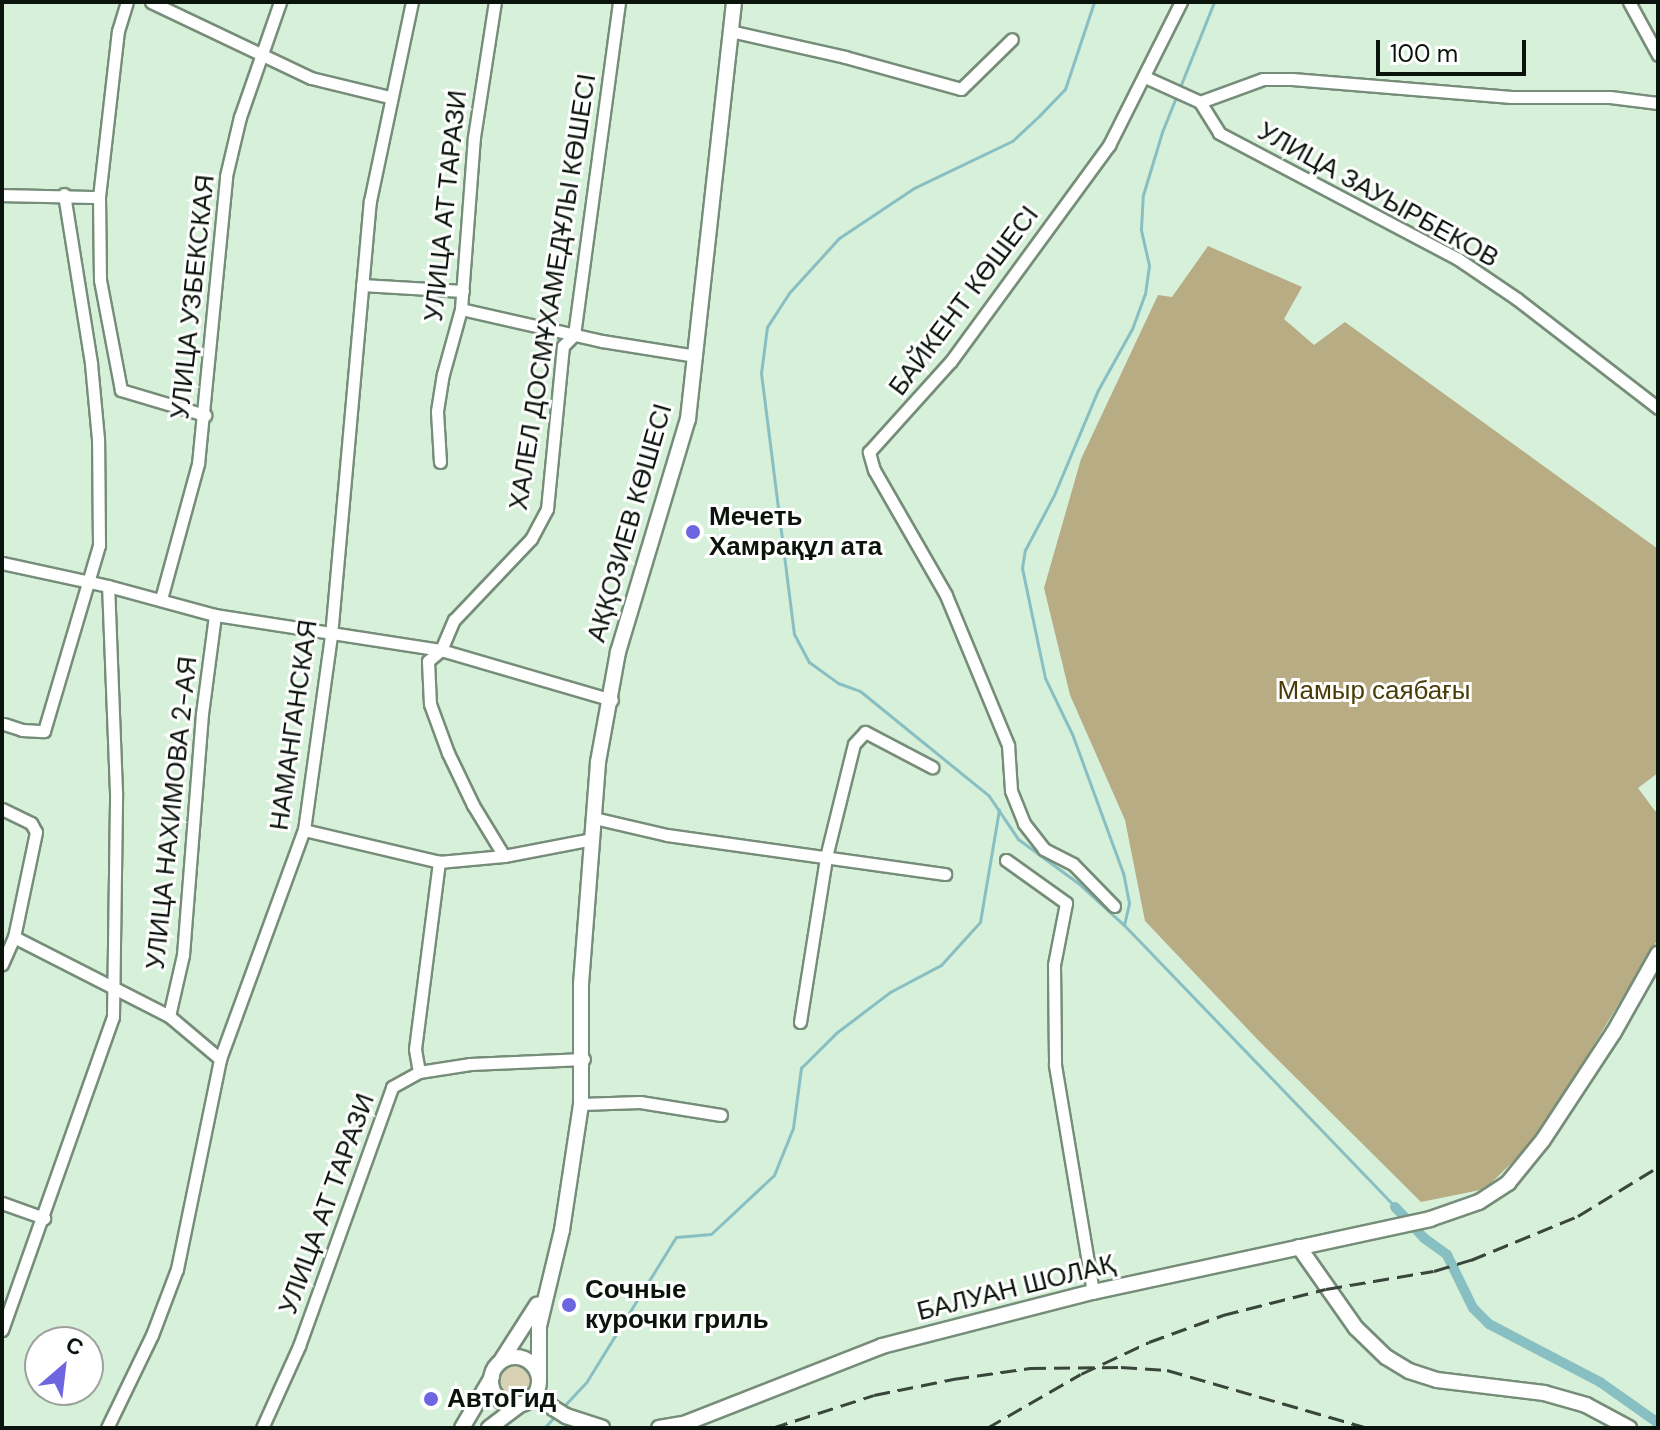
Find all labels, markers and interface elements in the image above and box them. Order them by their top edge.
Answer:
scale bar [1380,24,1530,74]
text: 100 m [1390,38,1458,69]
street label: ХАЛЕЛ ДОСМҰХАМЕДҰЛЫ КӨШЕСІ [503,72,603,512]
street label: УЛИЦА АТ ТАРАЗИ [418,89,474,323]
street label: УЛИЦА ЗАУЫРБЕКОВ [1252,116,1504,274]
street label: УЛИЦА УЗБЕКСКАЯ [165,173,221,421]
street label: БАЙКЕНТ КӨШЕСІ [883,200,1045,402]
street label: АҚҚОЗИЕВ КӨШЕСІ [581,400,679,646]
place label: Мечеть Хамрақұл ата [709,501,882,562]
marker: Мечеть Хамрақұл ата [684,523,702,541]
street label: НАМАНГАНСКАЯ [264,618,324,832]
street label: УЛИЦА НАХИМОВА 2-АЯ [140,655,204,971]
park label: Мамыр саябағы [1278,675,1470,707]
street label: УЛИЦА АТ ТАРАЗИ [273,1089,381,1319]
street label: БАЛУАН ШОЛАҚ [914,1248,1118,1328]
place label: Сочные курочки гриль [585,1274,769,1336]
marker: Сочные курочки гриль [560,1296,578,1314]
north arrow [24,1326,104,1406]
text: С [61,1330,88,1363]
place label: АвтоГид [447,1383,556,1415]
marker: АвтоГид [422,1390,440,1408]

